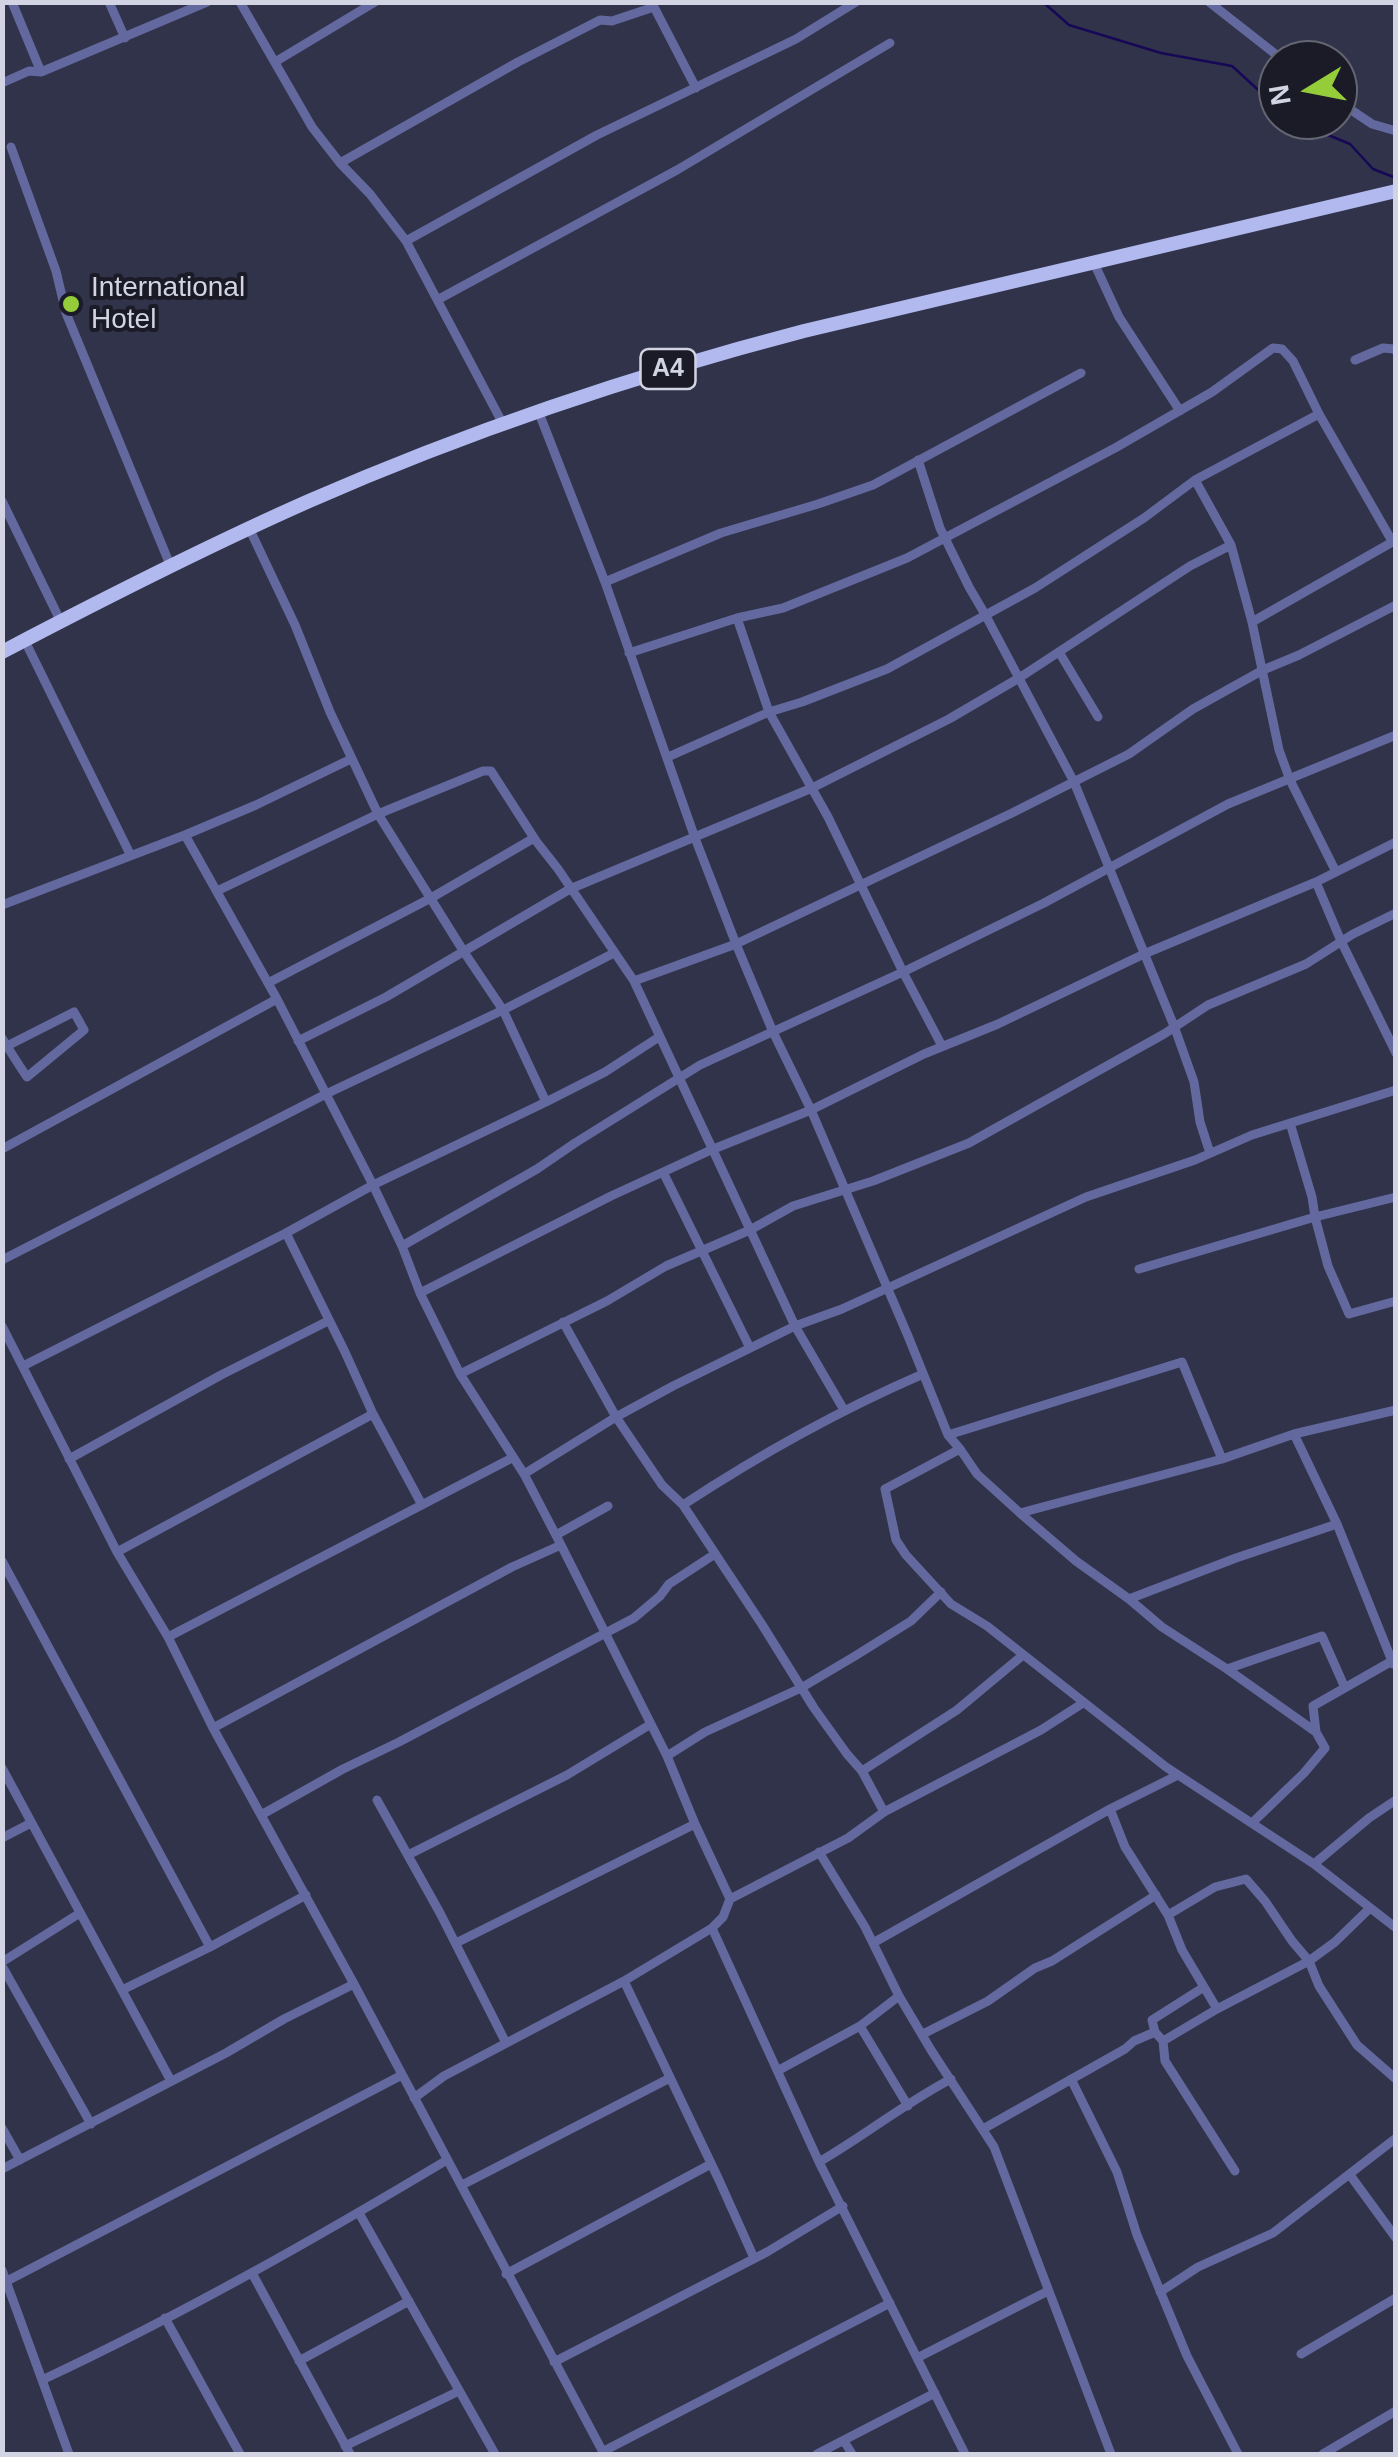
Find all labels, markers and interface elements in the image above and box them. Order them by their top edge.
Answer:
north arrow [1258,40,1358,140]
text: N [1263,82,1297,108]
place label: International Hotel [91,271,245,337]
marker: International Hotel [60,293,82,315]
road number: A4 [640,349,696,389]

